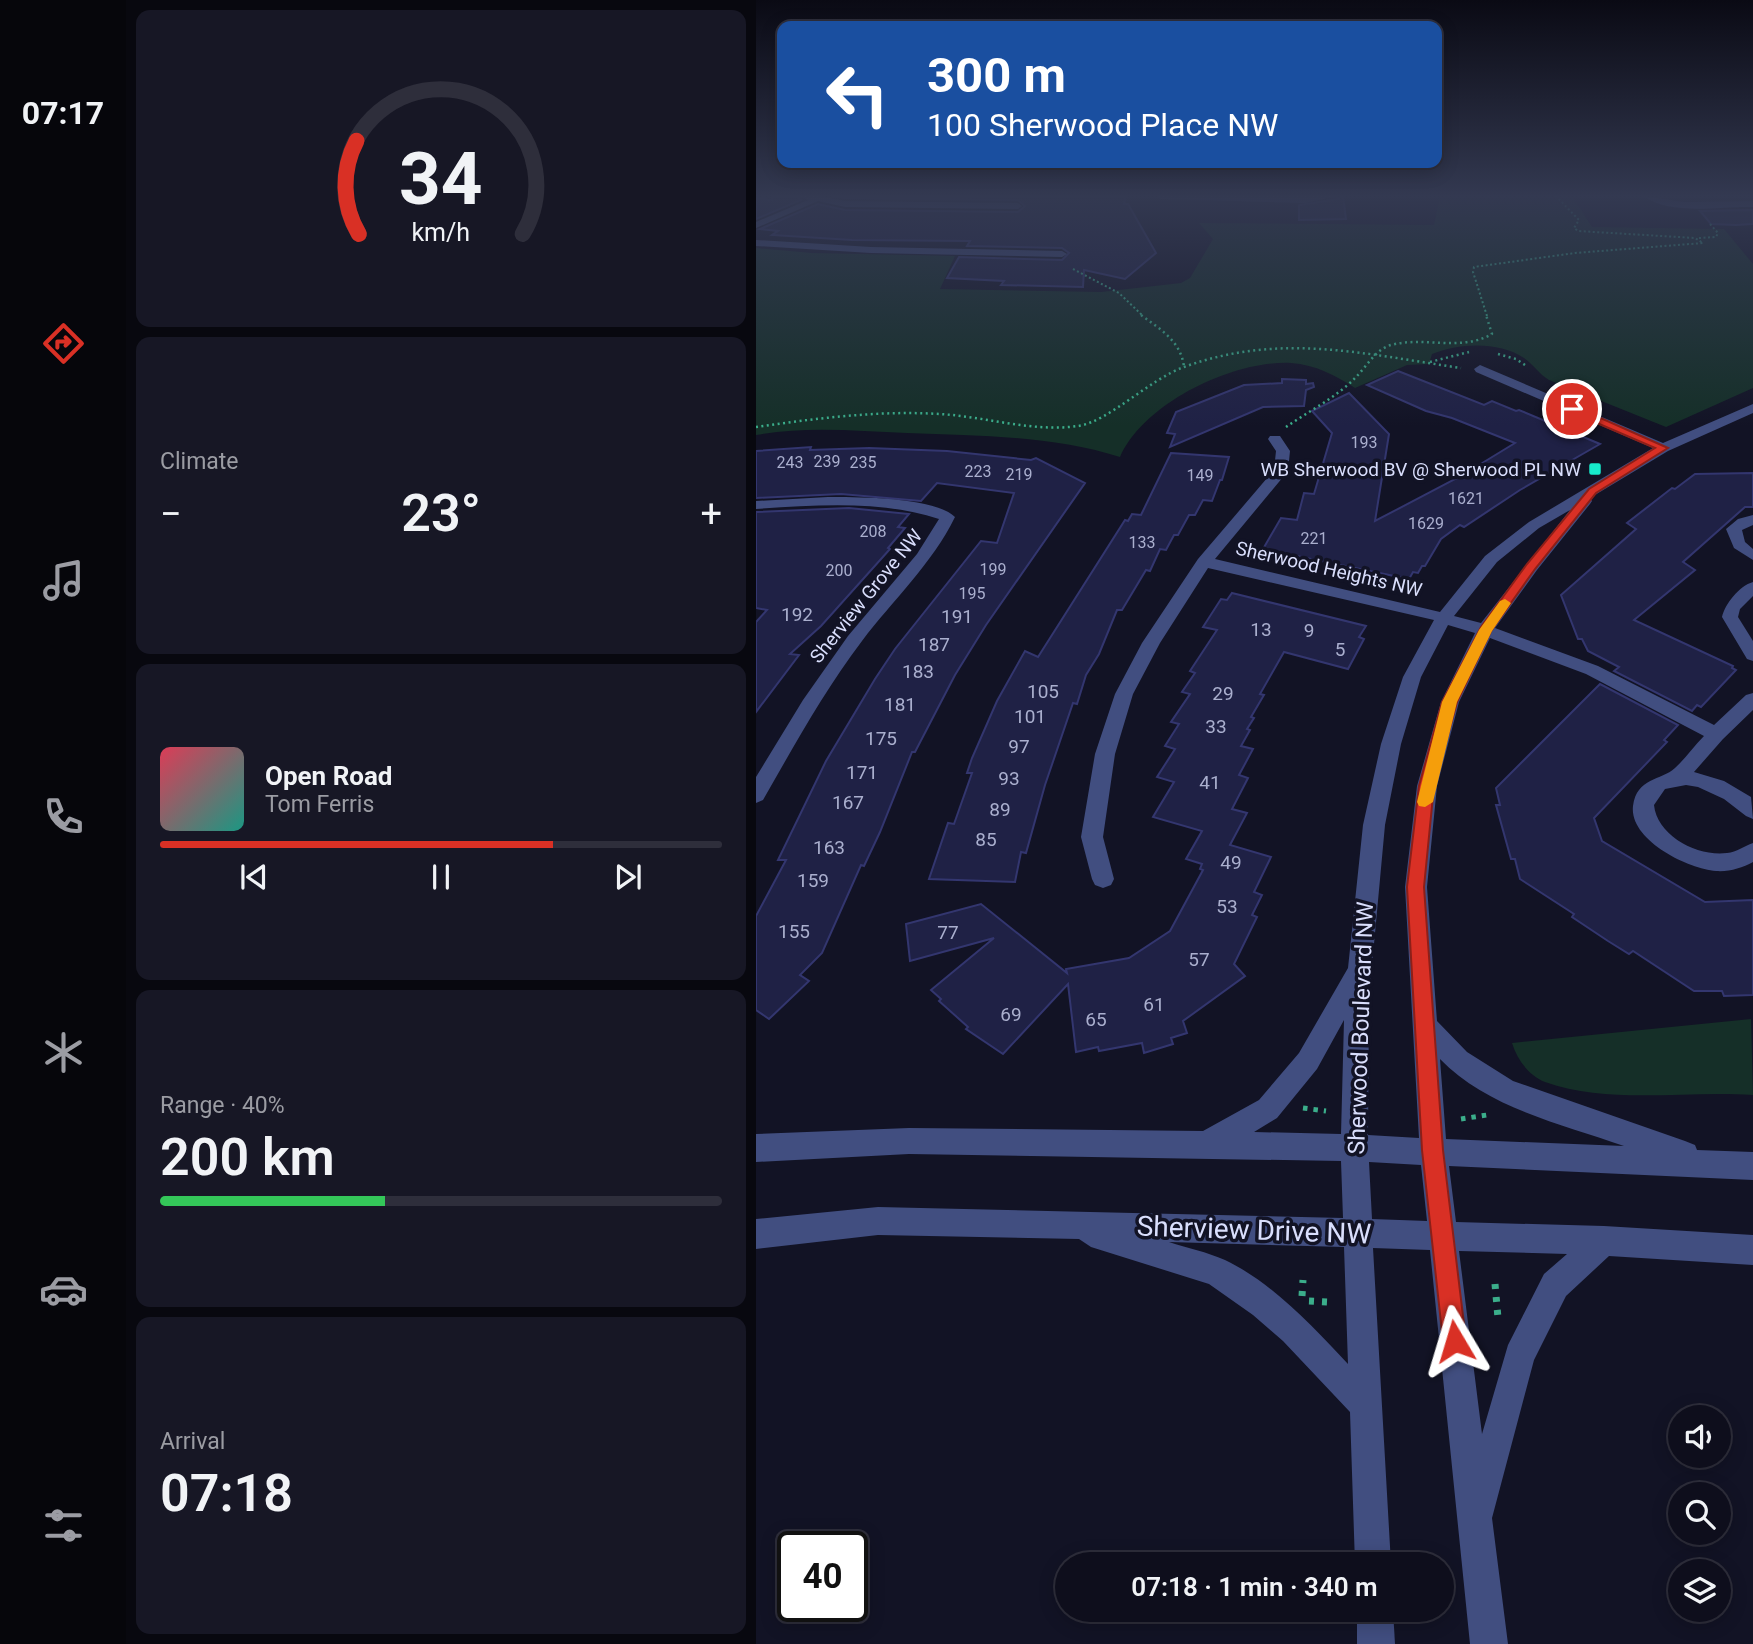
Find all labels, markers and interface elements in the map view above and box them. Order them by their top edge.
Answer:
text: 300 m [927,47,1066,104]
icon: left [812,49,903,140]
text: 07:17 [22,94,104,132]
text: 100 Sherwood Place NW [927,106,1278,144]
text: 34 [399,137,483,223]
text: km/h [412,218,470,247]
icon: directions [39,319,88,368]
pin [1542,379,1602,439]
icon: arrive [1553,390,1591,428]
house number: 193 [1351,433,1377,452]
text: Climate [160,448,239,475]
house number: 239 [814,452,840,471]
house number: 243 [777,453,803,472]
house number: 235 [850,453,876,472]
place label: WB Sherwood BV @ Sherwood PL NW [1260,458,1581,481]
marker: WB Sherwood BV @ Sherwood PL NW [1587,461,1603,477]
house number: 223 [965,462,991,481]
house number: 219 [1006,465,1032,484]
house number: 149 [1187,466,1213,485]
text: 23° [401,483,481,544]
house number: 1621 [1448,489,1484,508]
text: − [160,492,182,536]
text: + [700,492,722,536]
house number: 1629 [1408,514,1444,533]
house number: 208 [860,522,886,541]
street label: Sherview Grove NW [805,524,927,668]
house number: 221 [1301,529,1327,548]
house number: 133 [1129,533,1155,552]
street label: Sherwood Heights NW [1234,536,1424,602]
icon: music [39,556,88,605]
house number: 199 [980,560,1006,579]
house number: 200 [826,561,852,580]
house number: 195 [959,584,985,603]
house number: 192 [781,603,813,626]
house number: 191 [941,605,973,628]
house number: 13 [1250,618,1272,641]
house number: 9 [1304,619,1314,642]
house number: 187 [918,633,950,656]
house number: 5 [1335,638,1345,661]
house number: 183 [902,660,934,683]
house number: 105 [1027,680,1059,703]
house number: 29 [1212,682,1234,705]
house number: 181 [884,693,916,716]
house number: 101 [1014,705,1046,728]
house number: 33 [1205,715,1227,738]
house number: 175 [865,727,897,750]
house number: 97 [1008,735,1030,758]
text: Open Road [265,761,393,791]
house number: 171 [846,761,878,784]
house number: 93 [998,767,1020,790]
house number: 41 [1199,771,1221,794]
text: Tom Ferris [265,791,374,818]
house number: 167 [832,791,864,814]
icon: phone [39,792,88,841]
house number: 89 [989,798,1011,821]
house number: 85 [975,828,997,851]
house number: 163 [813,836,845,859]
house number: 49 [1220,851,1242,874]
icon: previous [235,858,273,896]
icon: pause [422,858,460,896]
icon: next [609,858,647,896]
house number: 159 [797,869,829,892]
house number: 53 [1216,895,1238,918]
street label: Sherwood Boulevard NW [1343,901,1379,1155]
house number: 155 [778,920,810,943]
house number: 77 [937,921,959,944]
house number: 57 [1188,948,1210,971]
house number: 61 [1143,993,1165,1016]
house number: 69 [1000,1003,1022,1026]
house number: 65 [1085,1008,1107,1031]
icon: climate [39,1028,88,1077]
text: Range · 40% [160,1092,285,1119]
text: 200 km [160,1127,335,1188]
street label: Sherview Drive NW [1136,1209,1372,1251]
icon: car [39,1265,88,1314]
position arrow [1418,1304,1492,1378]
map controls [1668,1405,1731,1622]
button: sound [1668,1405,1731,1468]
text: Arrival [160,1428,225,1455]
text: 07:18 [160,1463,293,1524]
button: search [1668,1482,1731,1545]
icon: filters [39,1501,88,1550]
speed limit sign: 40 [777,1531,868,1622]
button: layers [1668,1559,1731,1622]
text: 07:18 · 1 min · 340 m [1131,1572,1378,1602]

